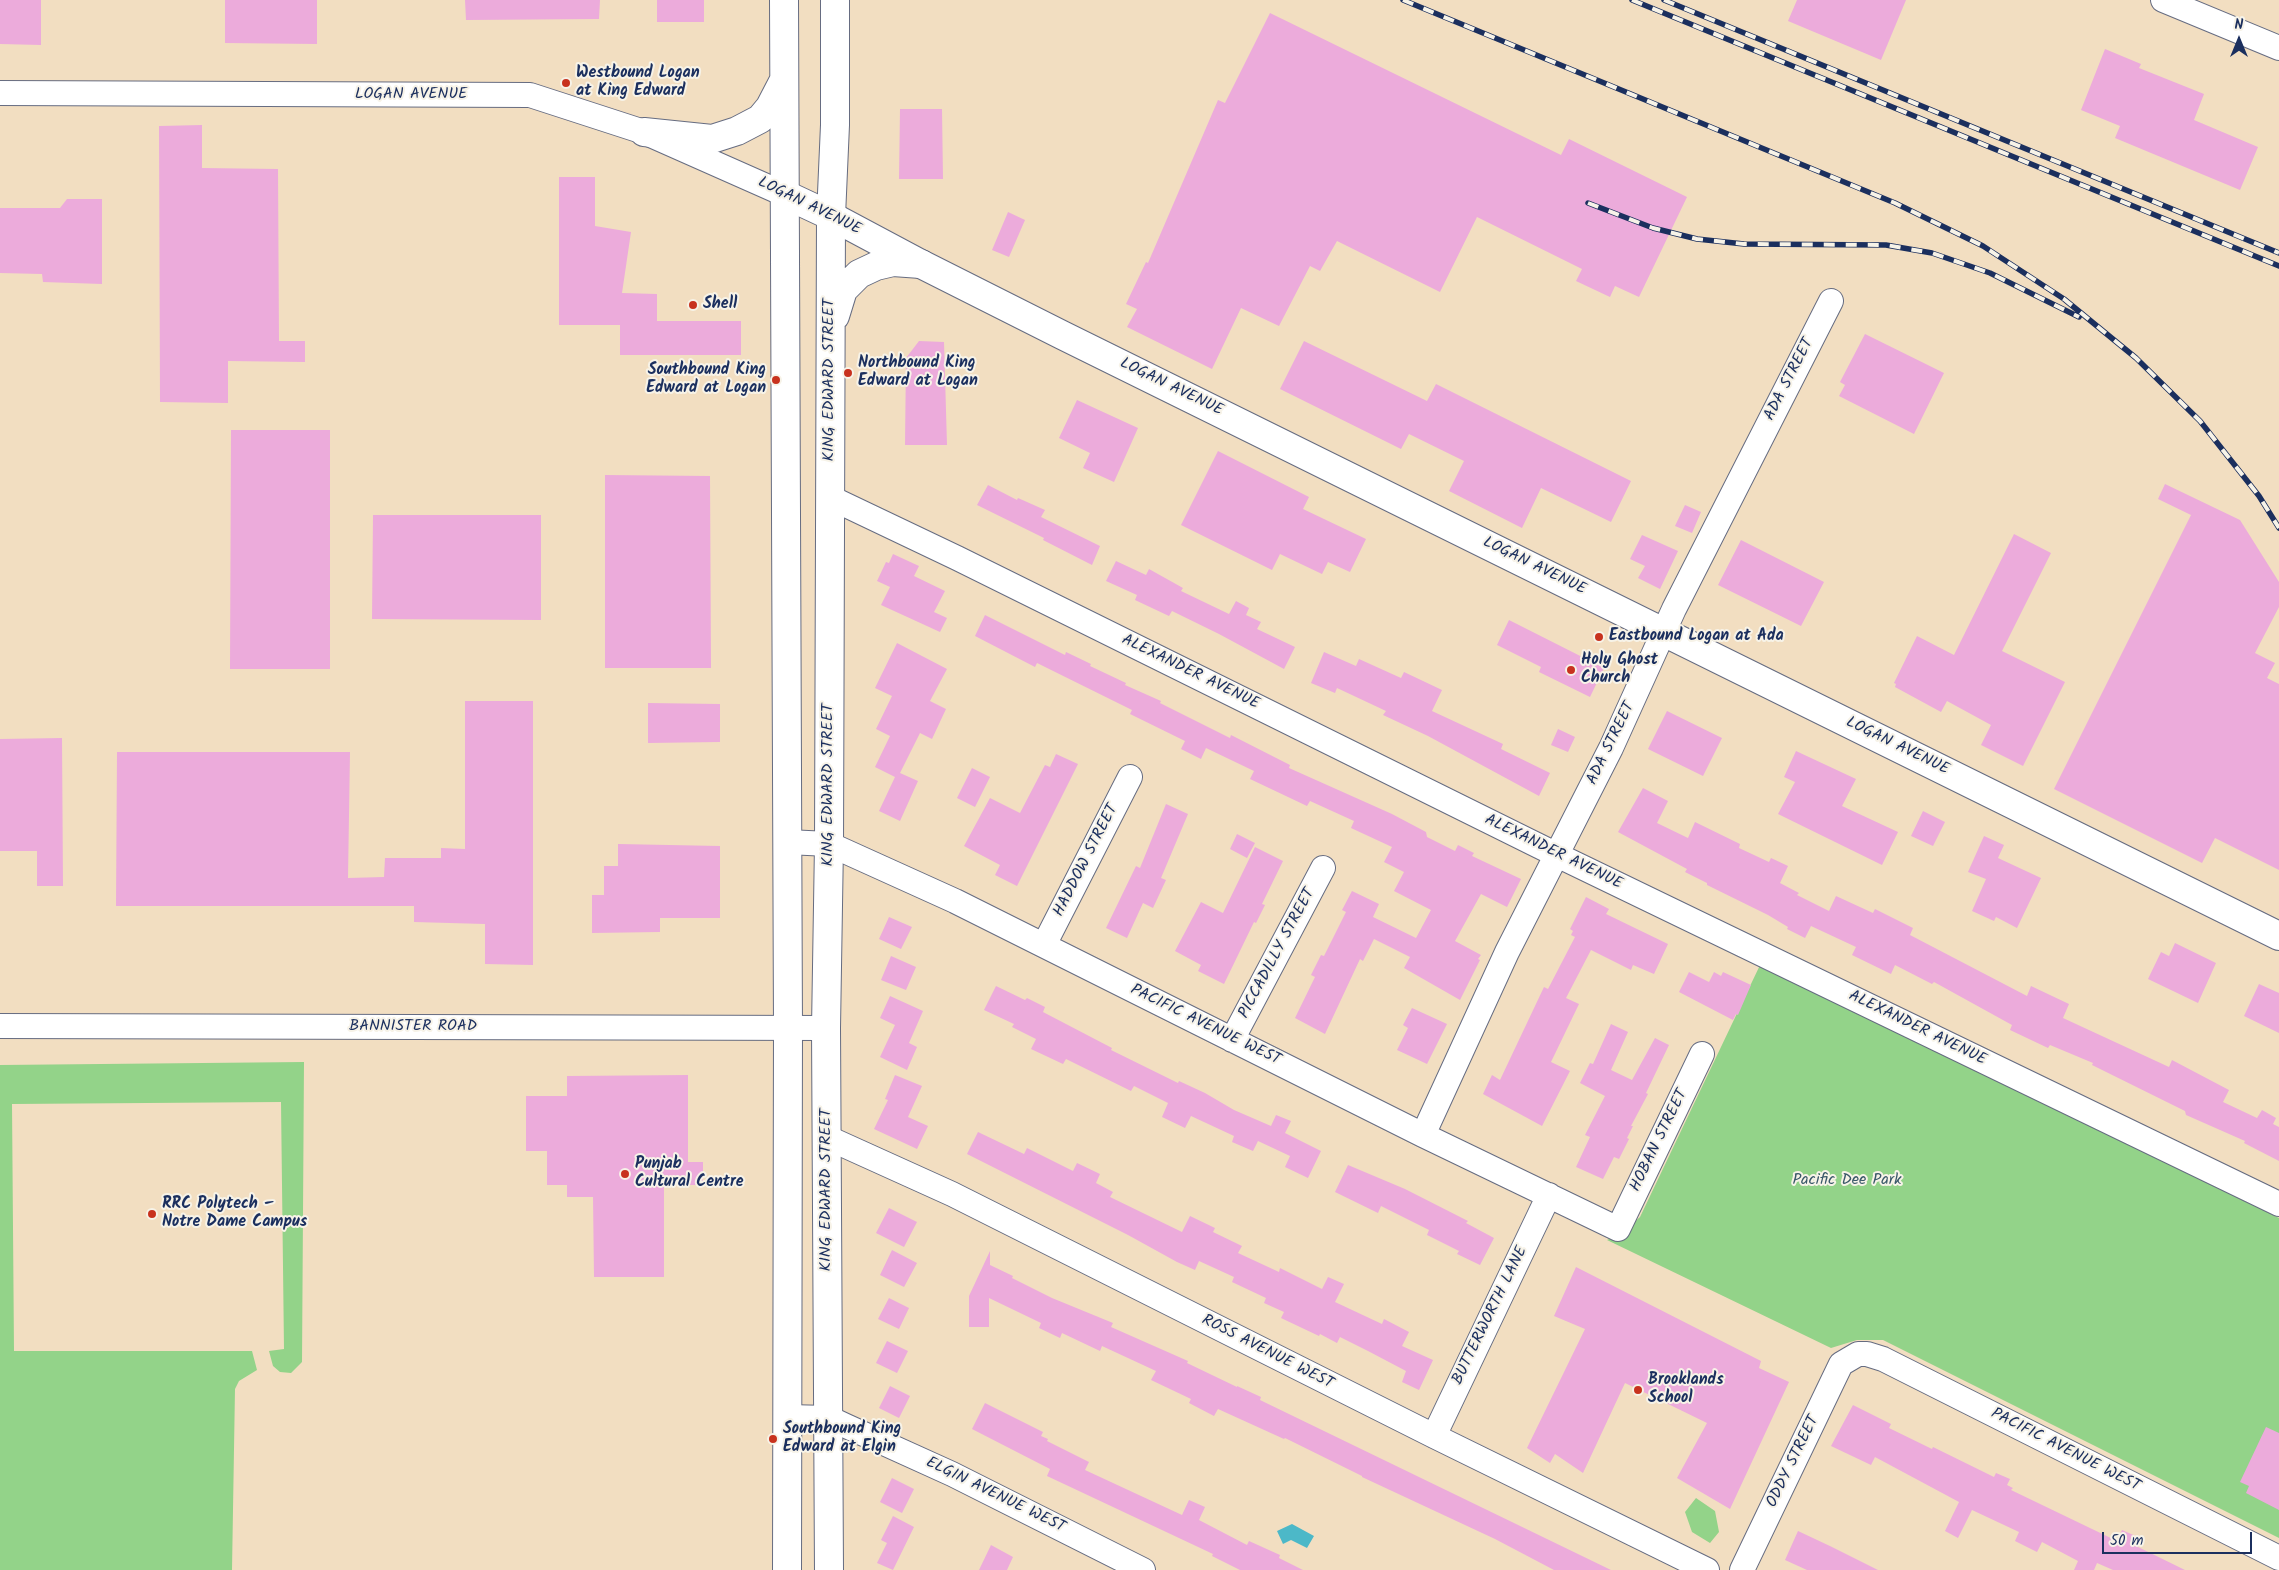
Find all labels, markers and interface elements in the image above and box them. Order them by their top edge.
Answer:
text: N [2235,14,2243,36]
north arrow [2214,15,2264,65]
place label: Westbound Logan at King Edward [576,64,700,102]
marker: Westbound Logan at King Edward [560,77,572,89]
street label: LOGAN AVENUE [355,85,467,105]
street label: LOGAN AVENUE [754,174,864,240]
place label: Shell [703,295,737,315]
street label: KING EDWARD STREET [820,298,840,462]
marker: Shell [687,299,699,311]
street label: ADA STREET [1761,336,1819,424]
place label: Northbound King Edward at Logan [858,354,978,392]
street label: LOGAN AVENUE [1116,355,1226,421]
place label: Southbound King Edward at Logan [646,361,766,399]
marker: Northbound King Edward at Logan [842,367,854,379]
marker: Southbound King Edward at Logan [770,374,782,386]
street label: LOGAN AVENUE [1479,534,1589,600]
place label: Eastbound Logan at Ada [1609,627,1784,647]
street label: ALEXANDER AVENUE [1118,631,1262,715]
marker: Eastbound Logan at Ada [1593,631,1605,643]
place label: Holy Ghost Church [1581,651,1658,689]
marker: Holy Ghost Church [1565,664,1577,676]
street label: ADA STREET [1584,699,1640,789]
street label: KING EDWARD STREET [819,703,839,867]
street label: LOGAN AVENUE [1842,714,1952,780]
street label: HADDOW STREET [1050,802,1124,920]
street label: ALEXANDER AVENUE [1481,811,1625,895]
street label: PICCADILLY STREET [1236,886,1320,1022]
street label: PACIFIC AVENUE WEST [1127,981,1283,1071]
street label: ALEXANDER AVENUE [1845,987,1989,1071]
street label: BANNISTER ROAD [349,1017,477,1037]
street label: HOBAN STREET [1627,1087,1693,1195]
street label: KING EDWARD STREET [817,1108,837,1272]
place label: Punjab Cultural Centre [635,1155,744,1193]
marker: Punjab Cultural Centre [619,1168,631,1180]
park label: Pacific Dee Park [1792,1171,1902,1191]
place label: RRC Polytech – Notre Dame Campus [162,1195,307,1233]
marker: RRC Polytech – Notre Dame Campus [146,1208,158,1220]
street label: BUTTERWORTH LANE [1449,1244,1533,1388]
street label: ROSS AVENUE WEST [1198,1311,1336,1395]
place label: Brooklands School [1648,1371,1724,1409]
marker: Brooklands School [1632,1384,1644,1396]
street label: PACIFIC AVENUE WEST [1987,1405,2143,1497]
street label: ODDY STREET [1764,1413,1824,1511]
place label: Southbound King Edward at Elgin [783,1420,901,1458]
marker: Southbound King Edward at Elgin [767,1433,779,1445]
street label: ELGIN AVENUE WEST [922,1454,1068,1538]
scale bar [2104,1522,2254,1554]
text: 50 m [2110,1529,2144,1553]

